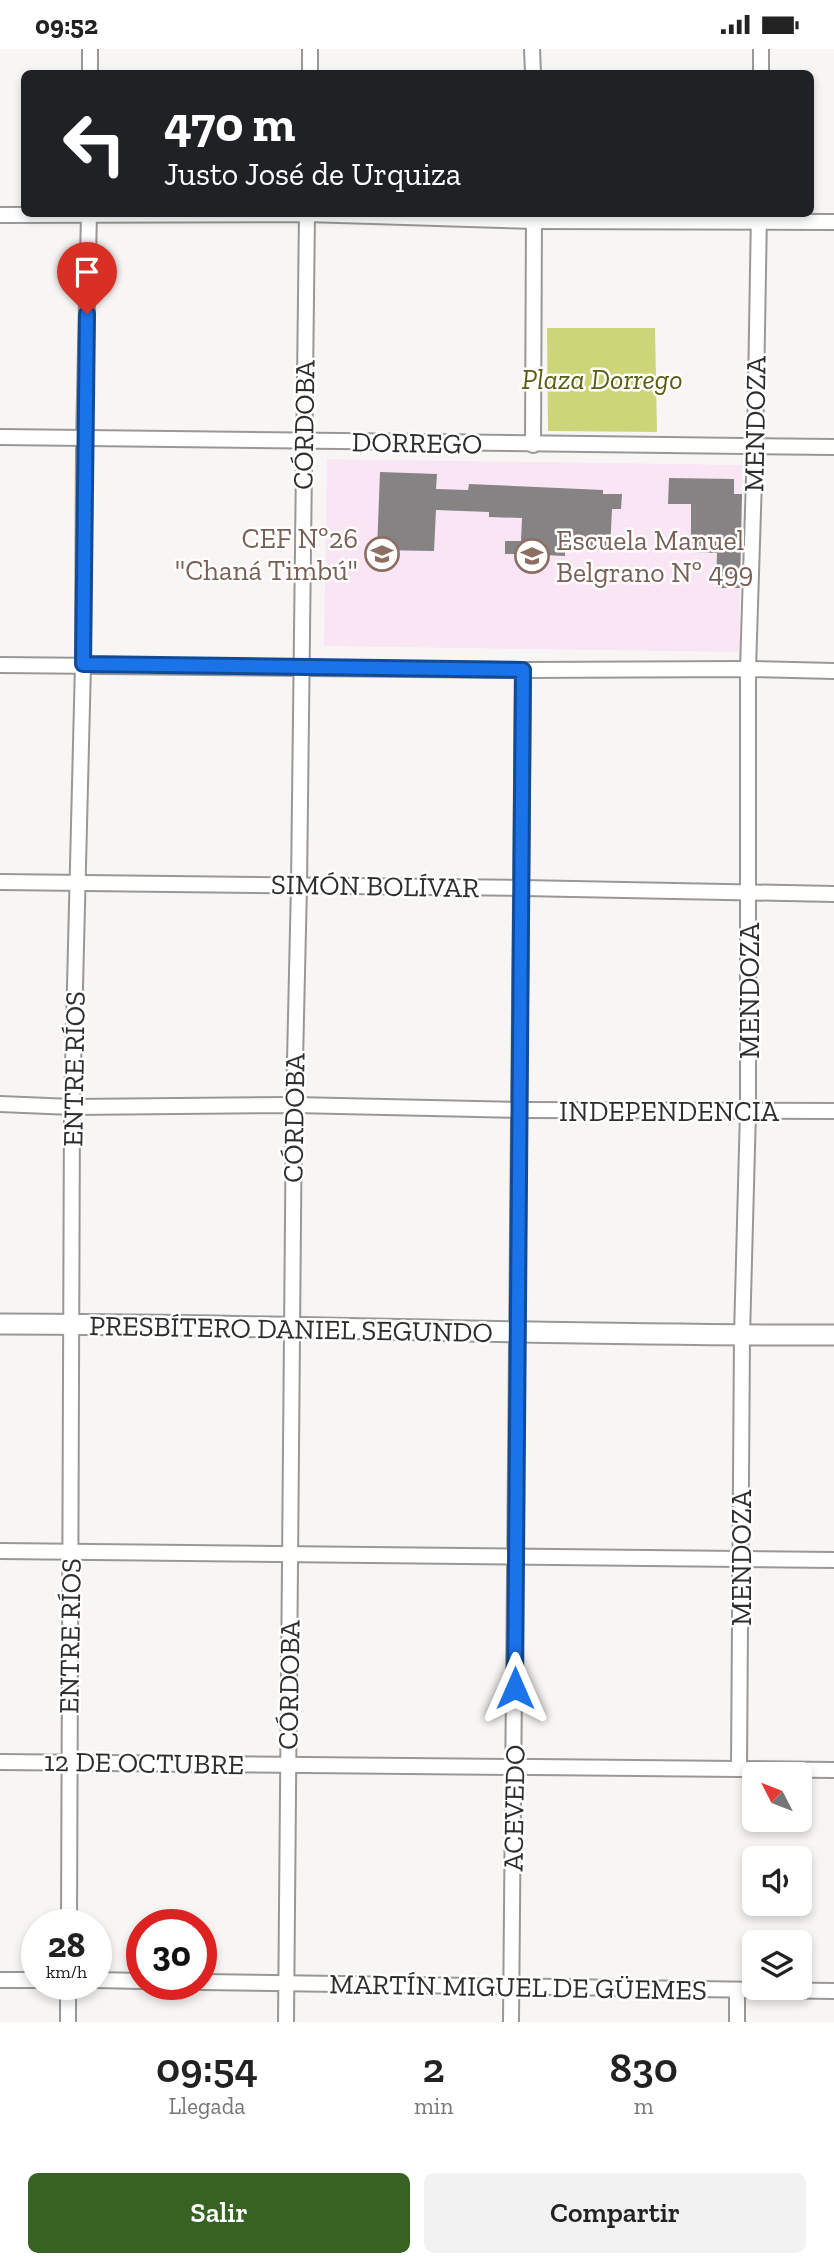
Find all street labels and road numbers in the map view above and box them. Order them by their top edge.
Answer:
street label: MENDOZA [737,355,773,492]
street label: CÓRDOBA [286,359,322,490]
street label: DORREGO [351,425,483,461]
street label: SIMÓN BOLÍVAR [271,868,479,904]
street label: MENDOZA [733,922,766,1059]
street label: ENTRE RÍOS [56,991,92,1147]
street label: CÓRDOBA [276,1052,312,1183]
street label: INDEPENDENCIA [559,1095,780,1128]
street label: PRESBÍTERO DANIEL SEGUNDO [89,1309,493,1349]
street label: MENDOZA [725,1489,758,1626]
street label: ENTRE RÍOS [52,1558,88,1714]
street label: CÓRDOBA [271,1619,307,1750]
street label: ACEVEDO [496,1744,532,1872]
street label: 12 DE OCTUBRE [44,1745,244,1781]
street label: MARTÍN MIGUEL DE GÜEMES [329,1967,707,2007]

